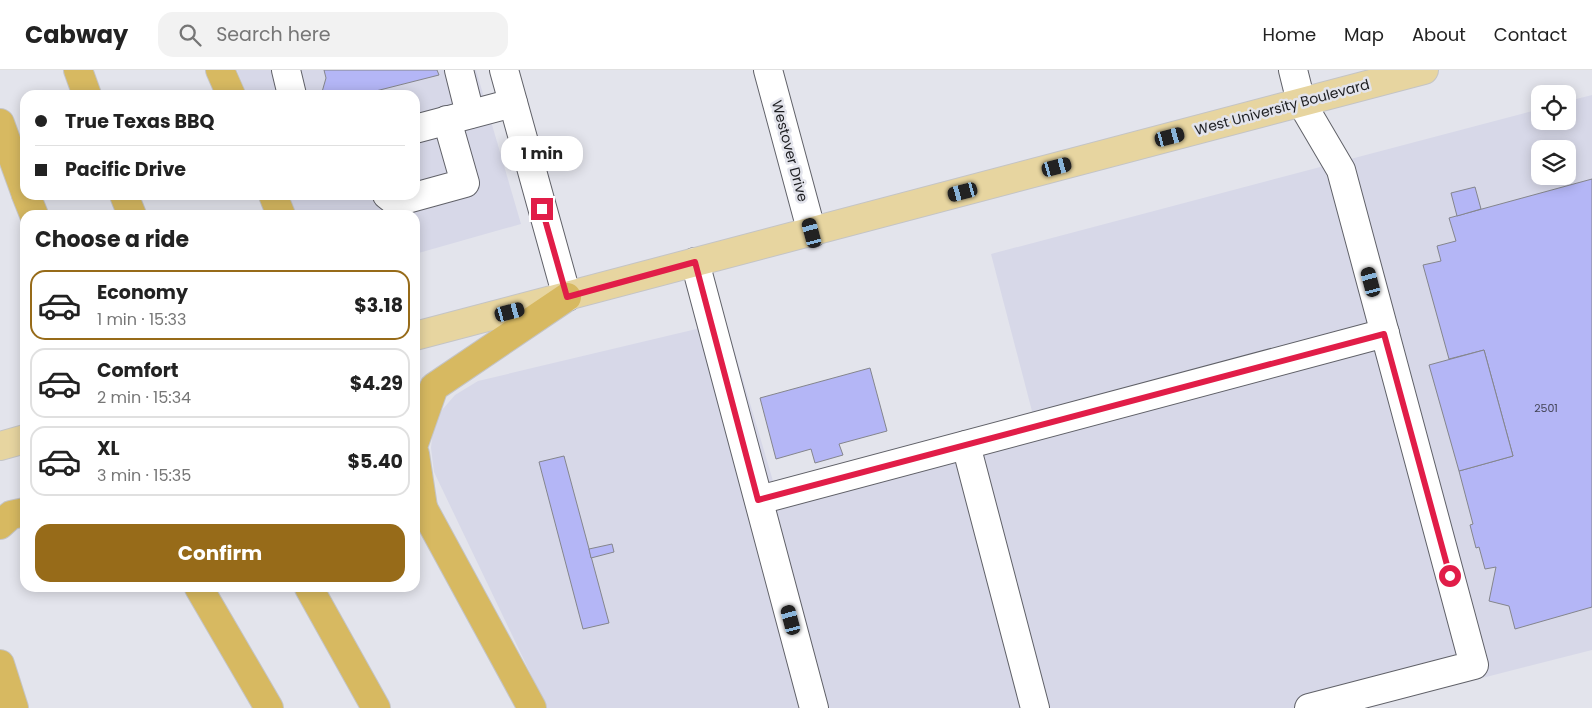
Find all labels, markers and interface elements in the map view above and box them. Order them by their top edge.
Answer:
search box [158,12,508,57]
text: Cabway [25,18,128,51]
icon: search [176,21,204,49]
text: Search here [216,21,331,48]
text: Home [1262,22,1316,47]
text: Map [1344,22,1384,47]
text: About [1412,22,1466,47]
text: Contact [1494,22,1567,47]
street label: West University Boulevard [1192,74,1372,140]
map controls [1531,85,1576,185]
button: locate [1531,85,1576,130]
street label: Westover Drive [767,98,813,204]
text: True Texas BBQ [65,108,215,135]
car [1153,126,1186,148]
callout: 1 min [501,136,583,172]
button: layers [1531,140,1576,185]
text: 1 min [521,142,563,165]
text: Pacific Drive [65,156,186,183]
car [1040,156,1073,178]
car [946,181,979,203]
route end [531,198,553,220]
car [800,217,823,249]
text: Choose a ride [35,224,189,255]
car [1359,266,1382,298]
text: Economy [97,279,188,306]
icon: car [37,283,82,328]
text: $3.18 [354,292,403,319]
car [493,301,526,323]
text: 1 min · 15:33 [97,308,186,331]
text: Comfort [97,357,179,384]
icon: car [37,361,82,406]
text: $4.29 [350,370,403,397]
text: 2 min · 15:34 [97,386,191,409]
house number: 2501 [1534,400,1558,416]
text: XL [97,435,120,462]
icon: car [37,439,82,484]
text: $5.40 [348,448,403,475]
text: 3 min · 15:35 [97,464,191,487]
button: Confirm [35,524,405,582]
route start [1439,565,1461,587]
car [779,604,802,636]

